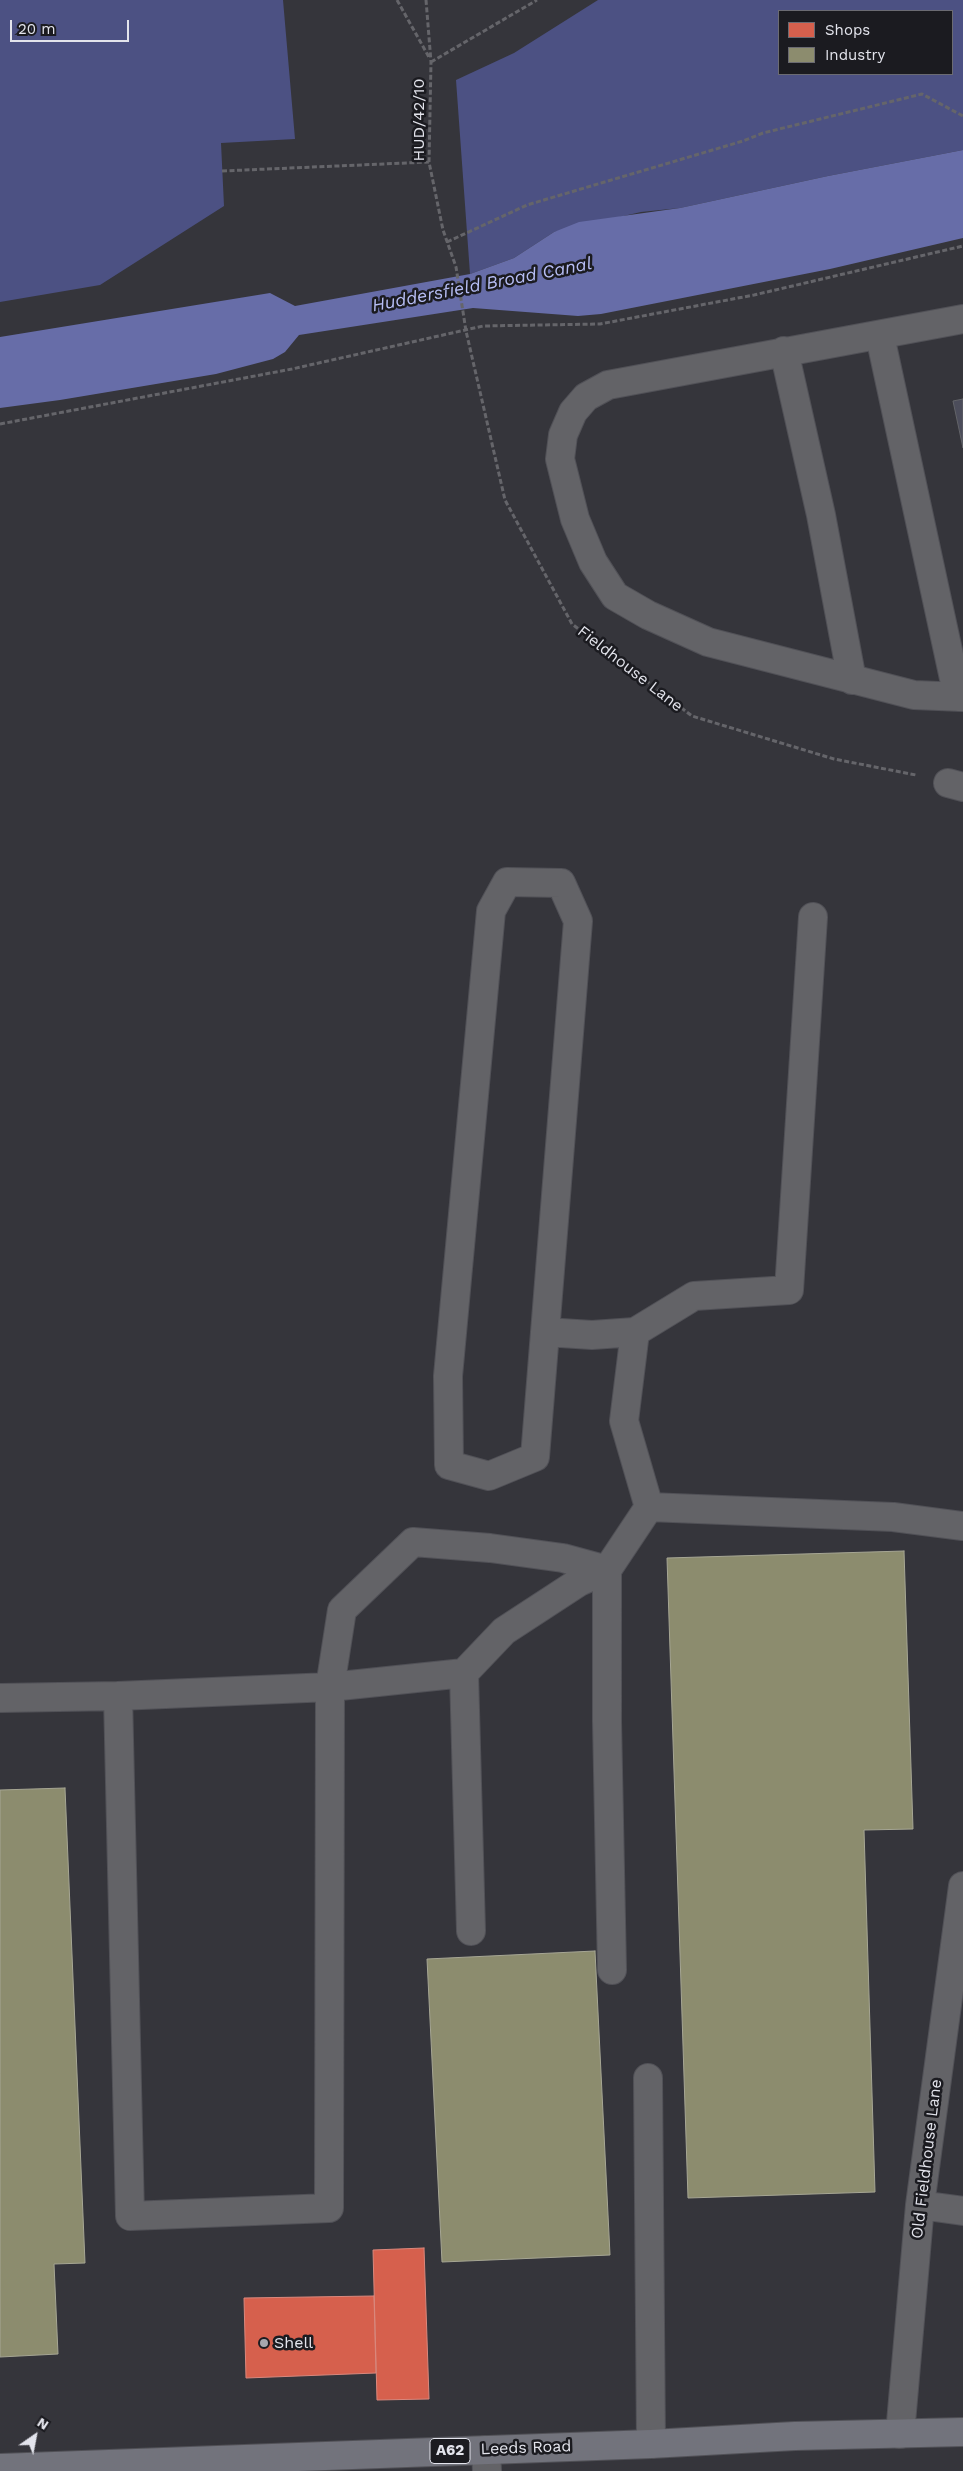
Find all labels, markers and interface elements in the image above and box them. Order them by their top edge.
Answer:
scale bar [12,10,131,42]
legend [778,10,953,75]
text: 20 m [18,20,56,38]
text: Shops [825,21,870,39]
text: Industry [825,46,885,64]
street label: HUD/42/10 [409,79,429,161]
water label: Huddersfield Broad Canal [370,253,594,317]
street label: Fieldhouse Lane [573,622,687,716]
street label: Old Fieldhouse Lane [908,2078,946,2240]
place label: Shell [274,2333,313,2353]
marker: Shell [258,2337,270,2349]
north arrow [10,2411,60,2461]
text: N [34,2414,52,2433]
street label: Leeds Road [480,2437,572,2459]
road number: A62 [430,2438,470,2464]

